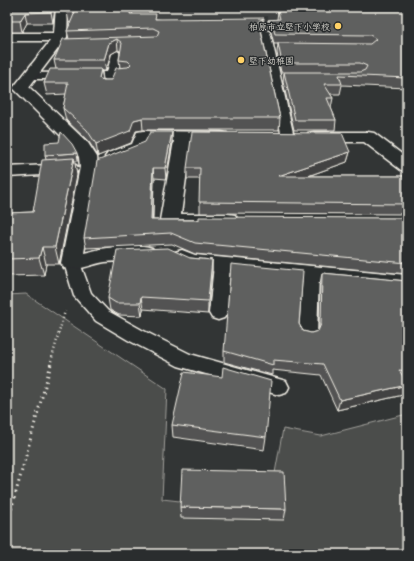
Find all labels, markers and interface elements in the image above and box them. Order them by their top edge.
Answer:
place label: 柏原市立堅下小学校 [249,21,330,32]
marker: 柏原市立堅下小学校 [333,21,343,31]
marker: 堅下幼稚園 [236,55,246,65]
place label: 堅下幼稚園 [249,55,294,66]

